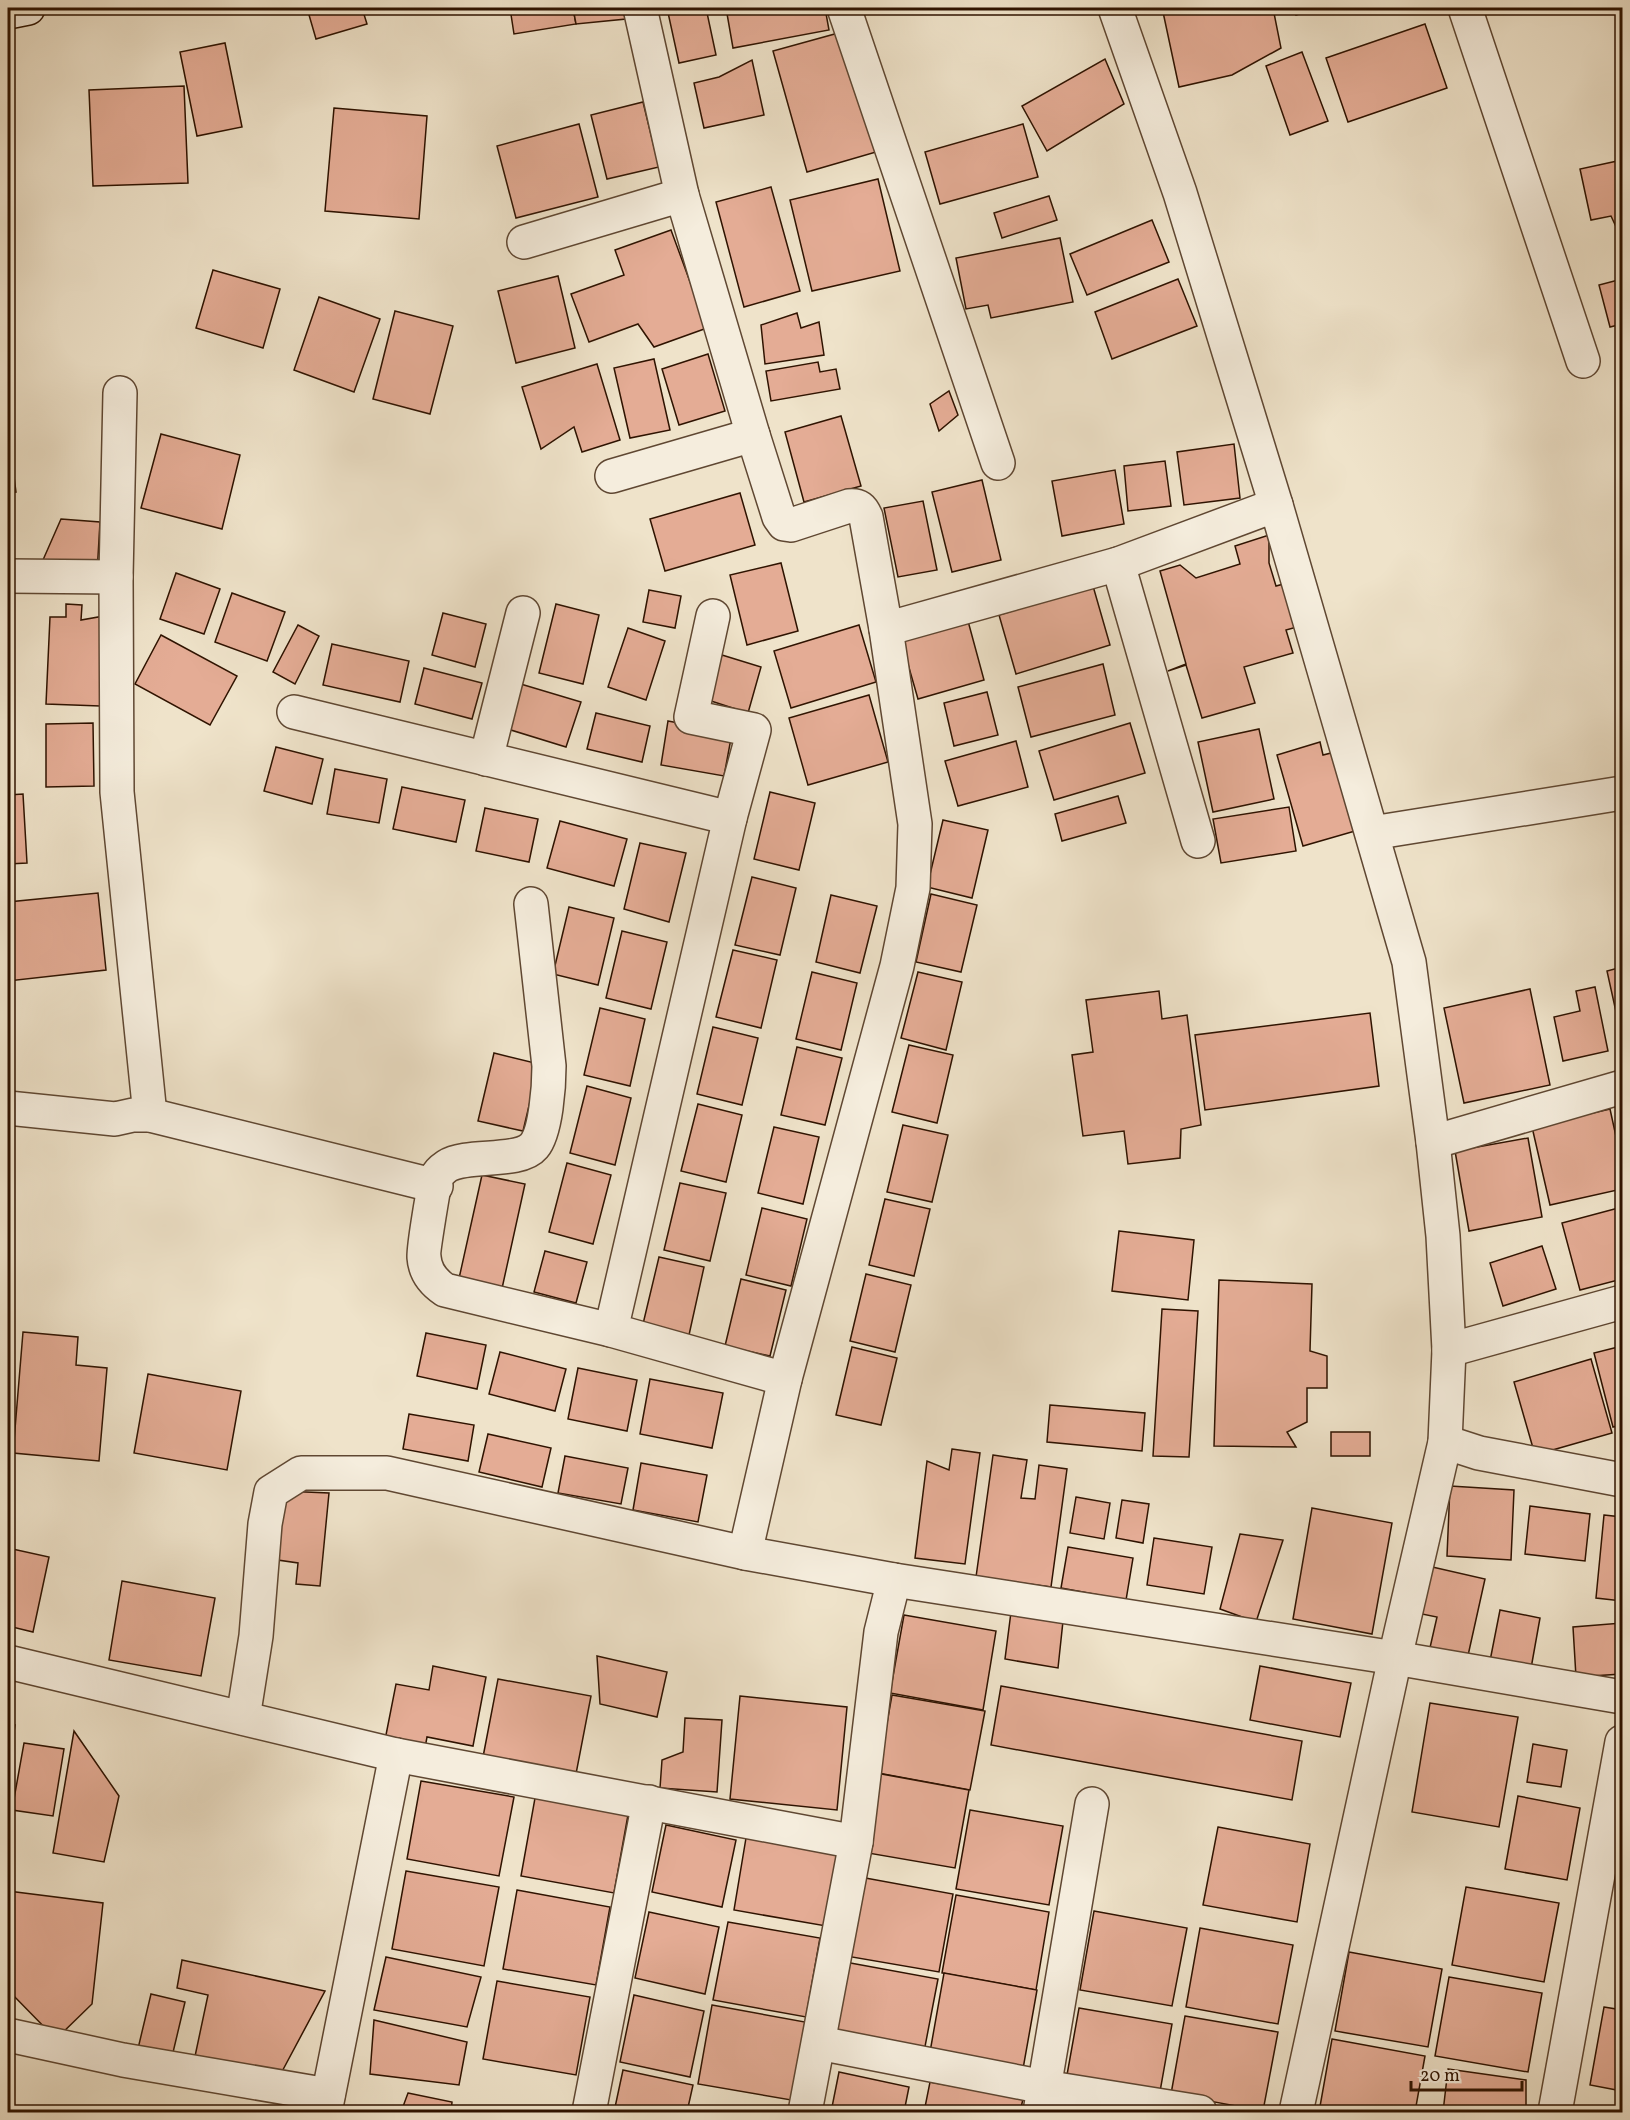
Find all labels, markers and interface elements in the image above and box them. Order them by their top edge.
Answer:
scale bar [1411,2054,1522,2092]
text: 20 m [1420,2064,1460,2089]

